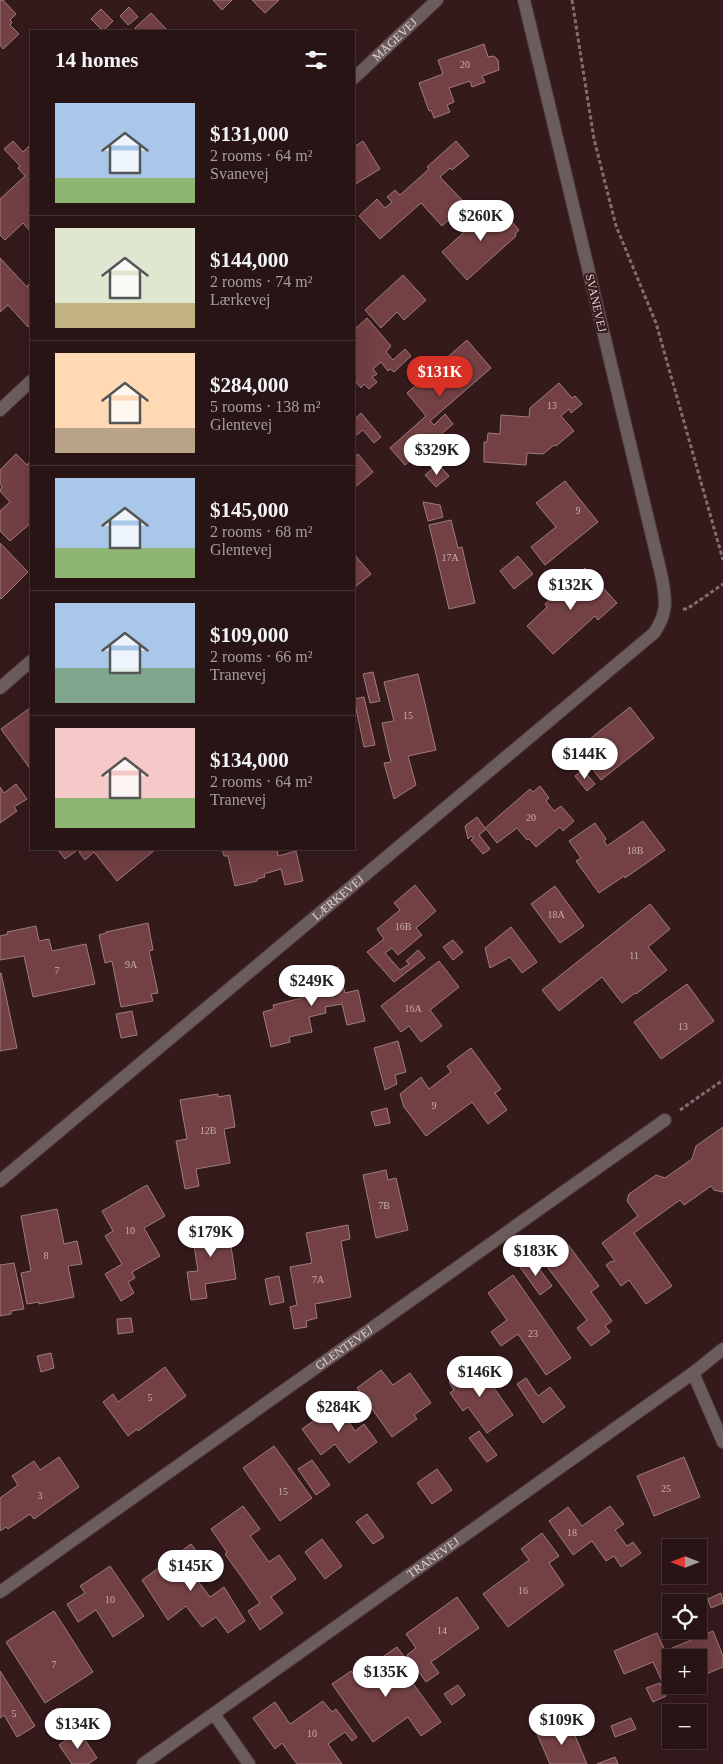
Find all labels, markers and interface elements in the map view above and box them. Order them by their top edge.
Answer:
street label: MÅGEVEJ [370,15,420,64]
icon: filters [302,46,330,74]
text: 14 homes [55,48,138,72]
house number: 20 [460,59,470,70]
text: $131,000 [210,122,289,146]
icon: home [95,123,155,183]
text: 2 rooms · 64 m² [210,147,313,164]
text: Svanevej [210,165,269,182]
pin: $260K [446,200,516,242]
text: $260K [459,207,503,224]
icon: home [95,248,155,308]
text: $144,000 [210,248,289,272]
text: 2 rooms · 74 m² [210,273,313,290]
street label: SVANEVEJ [583,273,610,334]
text: Lærkevej [210,291,270,308]
pin: $131K [405,356,475,398]
text: $131K [418,363,462,380]
icon: home [95,373,155,433]
text: $284,000 [210,373,289,397]
text: 5 rooms · 138 m² [210,398,321,415]
house number: 13 [547,400,557,411]
text: Glentevej [210,416,272,433]
pin: $329K [402,434,472,476]
text: $329K [415,441,459,458]
icon: home [95,498,155,558]
text: $145,000 [210,498,289,522]
house number: 9 [576,505,581,516]
text: 2 rooms · 68 m² [210,523,313,540]
text: Glentevej [210,541,272,558]
house number: 17A [441,552,459,563]
pin: $132K [536,568,606,611]
text: $132K [549,576,593,593]
icon: home [95,623,155,683]
text: $109,000 [210,623,289,647]
text: 2 rooms · 66 m² [210,648,313,665]
text: Tranevej [210,666,266,683]
house number: 15 [403,710,413,721]
pin: $144K [550,738,620,780]
text: $144K [563,745,607,762]
icon: home [95,748,155,808]
text: $134,000 [210,748,289,772]
text: 2 rooms · 64 m² [210,773,313,790]
text: Tranevej [210,791,266,808]
house number: 20 [526,812,536,823]
house number: 18B [627,845,644,856]
street label: LÆRKEVEJ [309,872,367,923]
house number: 18A [547,909,565,920]
house number: 16B [395,921,412,932]
house number: 11 [629,950,639,961]
house number: 9A [125,959,138,970]
pin: $249K [277,964,347,1007]
house number: 7 [55,965,60,976]
text: $249K [290,972,334,989]
house number: 16A [404,1003,422,1014]
house number: 13 [678,1021,688,1032]
house number: 9 [432,1100,437,1111]
house number: 12B [200,1125,217,1136]
house number: 7B [378,1200,390,1211]
pin: $179K [176,1216,246,1258]
text: $179K [189,1223,233,1240]
house number: 10 [125,1225,135,1236]
pin: $183K [501,1234,571,1277]
text: $183K [514,1242,558,1259]
house number: 8 [44,1250,49,1261]
house number: 7A [312,1274,325,1285]
street label: GLENTEVEJ [313,1322,376,1373]
house number: 23 [528,1328,538,1339]
pin: $146K [445,1356,515,1398]
text: $146K [458,1363,502,1380]
pin: $284K [304,1390,374,1433]
house number: 5 [148,1392,153,1403]
text: $284K [317,1398,361,1415]
house number: 25 [661,1483,671,1494]
house number: 15 [278,1486,288,1497]
house number: 3 [38,1490,43,1501]
house number: 18 [567,1527,577,1538]
street label: TRANEVEJ [404,1534,462,1581]
north arrow [662,1539,708,1584]
map controls [662,1539,707,1749]
pin: $145K [156,1550,226,1592]
text: $145K [169,1557,213,1574]
house number: 16 [518,1585,528,1596]
house number: 10 [105,1594,115,1605]
button: locate [662,1594,707,1639]
house number: 14 [437,1625,447,1636]
button: + [662,1649,707,1694]
pin: $135K [351,1656,421,1698]
house number: 7 [52,1659,57,1670]
text: $135K [364,1663,408,1680]
pin: $109K [527,1704,597,1746]
button: − [662,1704,707,1749]
house number: 5 [12,1708,17,1719]
pin: $134K [43,1708,113,1750]
text: $109K [540,1711,584,1728]
text: $134K [56,1715,100,1732]
house number: 10 [307,1728,317,1739]

